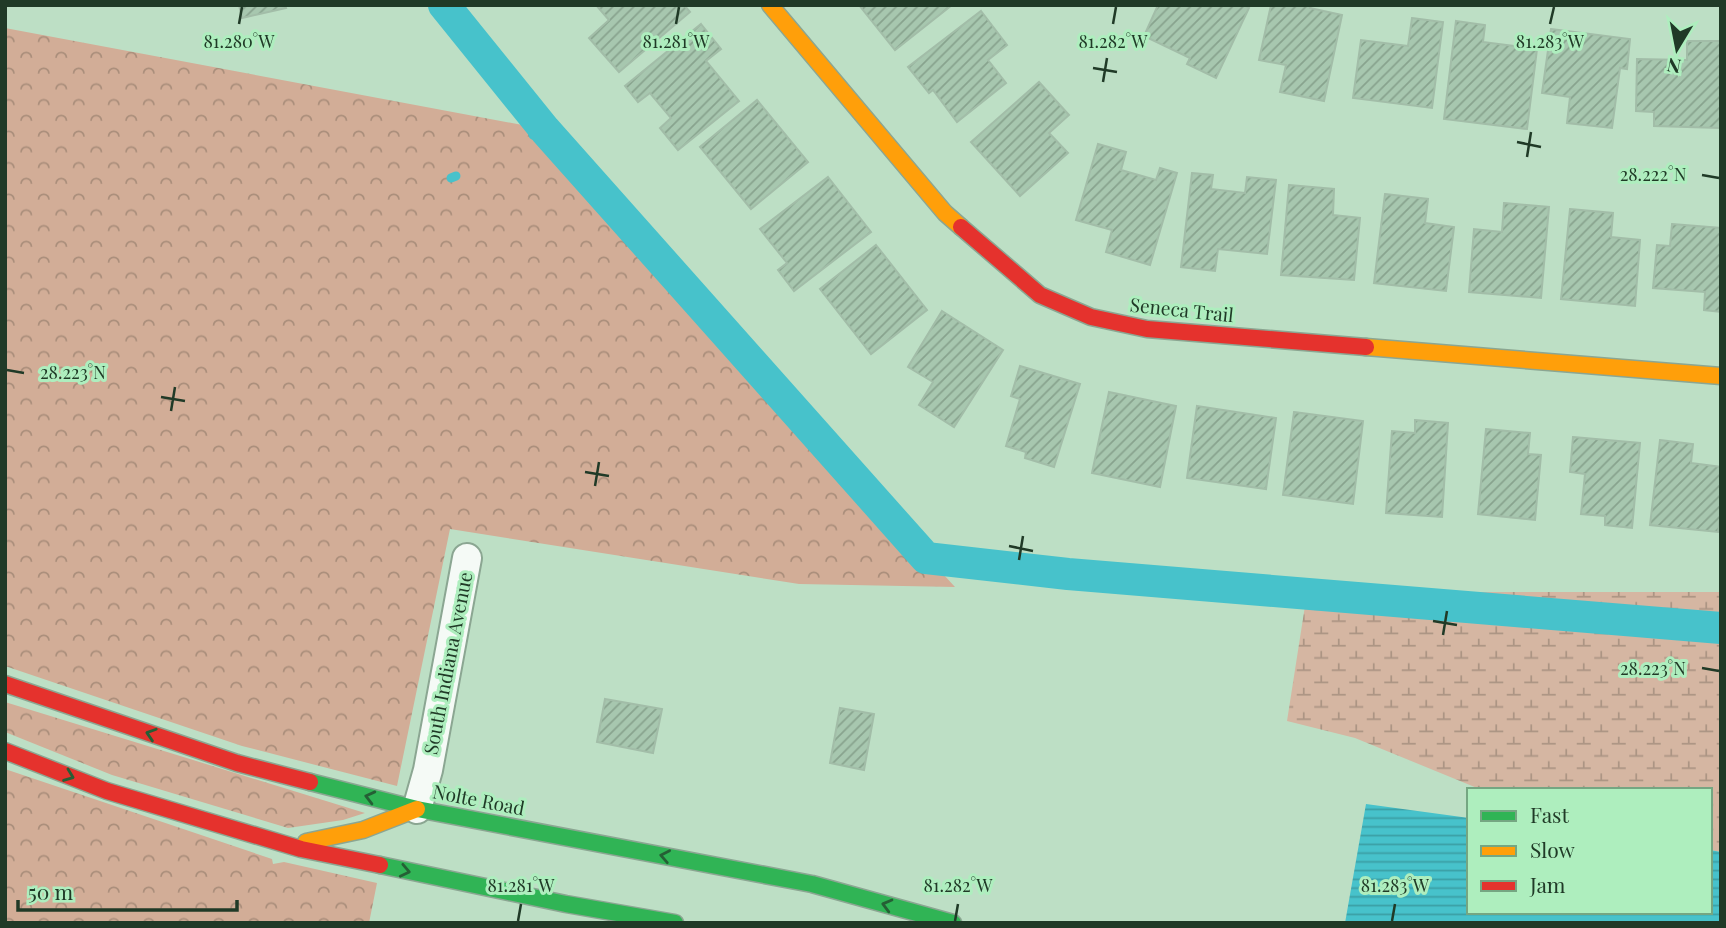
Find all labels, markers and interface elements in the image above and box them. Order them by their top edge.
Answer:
north arrow [1642,14,1712,84]
text: 81.280°W [203,29,275,53]
text: 81.281°W [642,29,710,53]
text: 81.282°W [1078,29,1148,53]
text: 81.283°W [1516,29,1585,53]
text: N [1665,53,1683,81]
text: 28.222°N [1620,162,1687,186]
street label: Seneca Trail [1129,291,1236,327]
text: 28.223°N [40,360,106,384]
street label: South Indiana Avenue [417,569,477,757]
text: 28.223°N [1620,656,1686,680]
one-way arrow [146,728,158,742]
one-way arrow [62,767,74,781]
street label: Nolte Road [431,777,527,821]
legend [1467,788,1712,914]
one-way arrow [364,791,376,805]
text: Fast [1530,800,1569,828]
text: Slow [1530,835,1575,863]
one-way arrow [659,850,671,865]
one-way arrow [399,862,411,877]
scale bar [18,869,236,913]
text: Jam [1529,870,1566,898]
text: 81.281°W [487,873,555,897]
text: 81.282°W [923,873,993,897]
text: 81.283°W [1361,873,1430,897]
text: 50 m [28,877,74,905]
one-way arrow [881,899,893,913]

